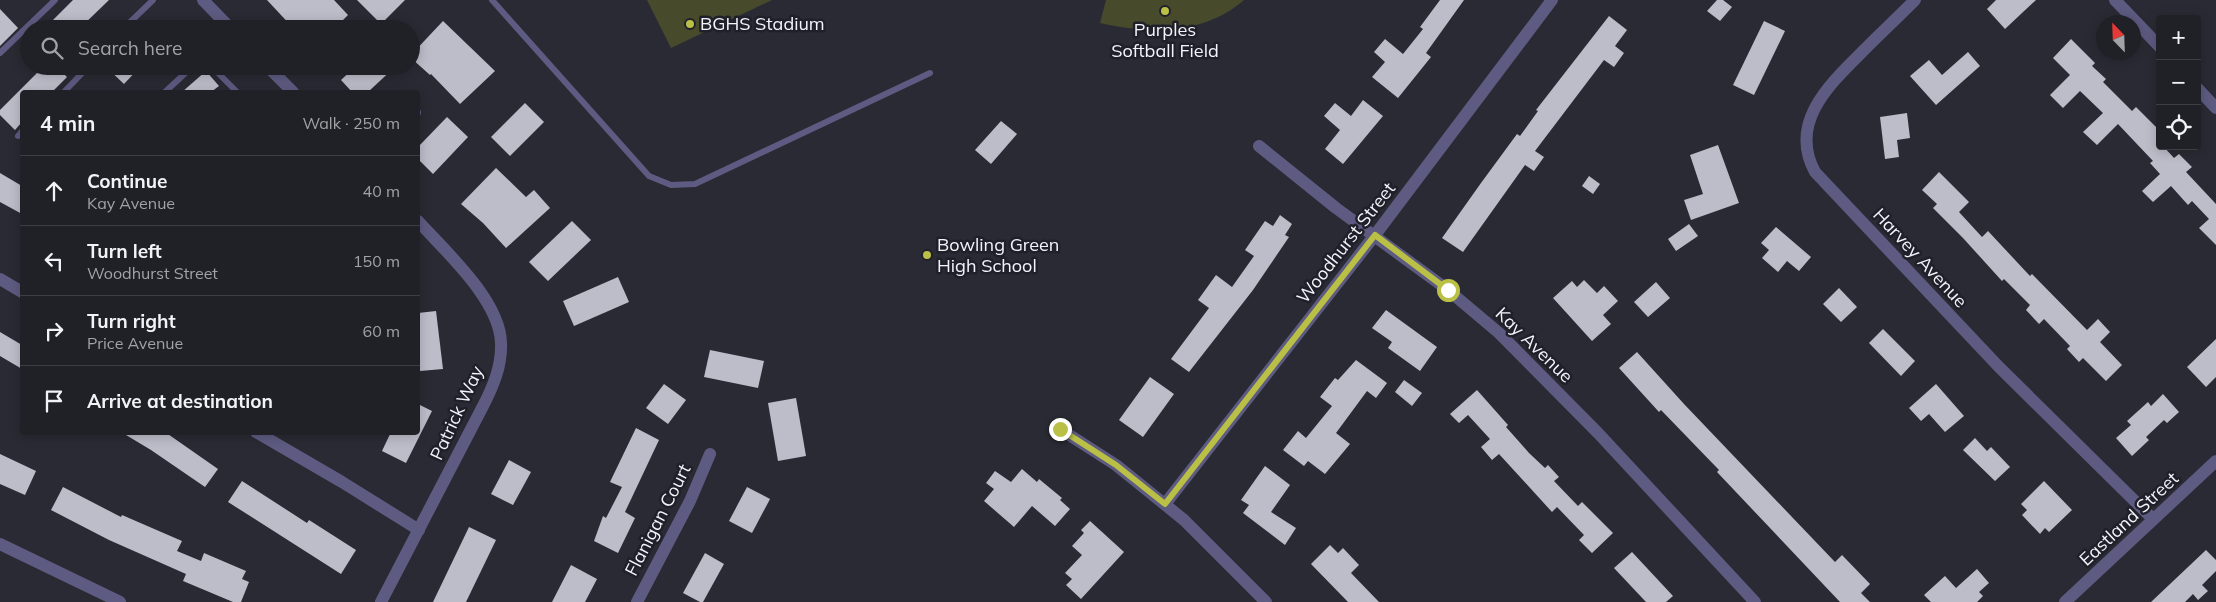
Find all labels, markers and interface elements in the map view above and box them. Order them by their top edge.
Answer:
marker: Purples Softball Field [1159,5,1171,17]
place label: BGHS Stadium [700,12,825,35]
north arrow [2096,15,2141,60]
map controls [2156,15,2201,150]
button: + [2156,15,2201,60]
marker: BGHS Stadium [684,18,696,30]
place label: Purples Softball Field [1111,18,1219,62]
search box [20,20,420,75]
icon: search [38,34,66,62]
text: Search here [78,36,182,60]
button: − [2156,60,2201,105]
button: locate [2156,105,2201,150]
text: 4 min [40,110,95,136]
text: Walk · 250 m [302,113,400,133]
text: Continue [87,169,167,193]
icon: ahead [40,177,68,205]
street label: Woodhurst Street [1291,178,1400,308]
text: 40 m [363,181,400,201]
text: Kay Avenue [87,193,175,213]
street label: Harvey Avenue [1868,203,1972,312]
place label: Bowling Green High School [937,233,1059,277]
text: Turn left [87,239,162,263]
icon: left [40,247,68,275]
marker: Bowling Green High School [921,249,933,261]
text: 150 m [353,251,400,271]
text: Woodhurst Street [87,263,218,283]
route start [1437,279,1460,302]
street label: Kay Avenue [1491,302,1578,387]
text: Turn right [87,309,176,333]
icon: right [40,317,68,345]
text: 60 m [363,321,400,341]
text: Price Avenue [87,333,183,353]
street label: Patrick Way [425,362,489,464]
icon: arrive [40,387,68,415]
text: Arrive at destination [87,389,273,413]
route end [1049,418,1072,441]
street label: Flanigan Court [619,460,696,580]
street label: Eastland Street [2074,467,2183,570]

